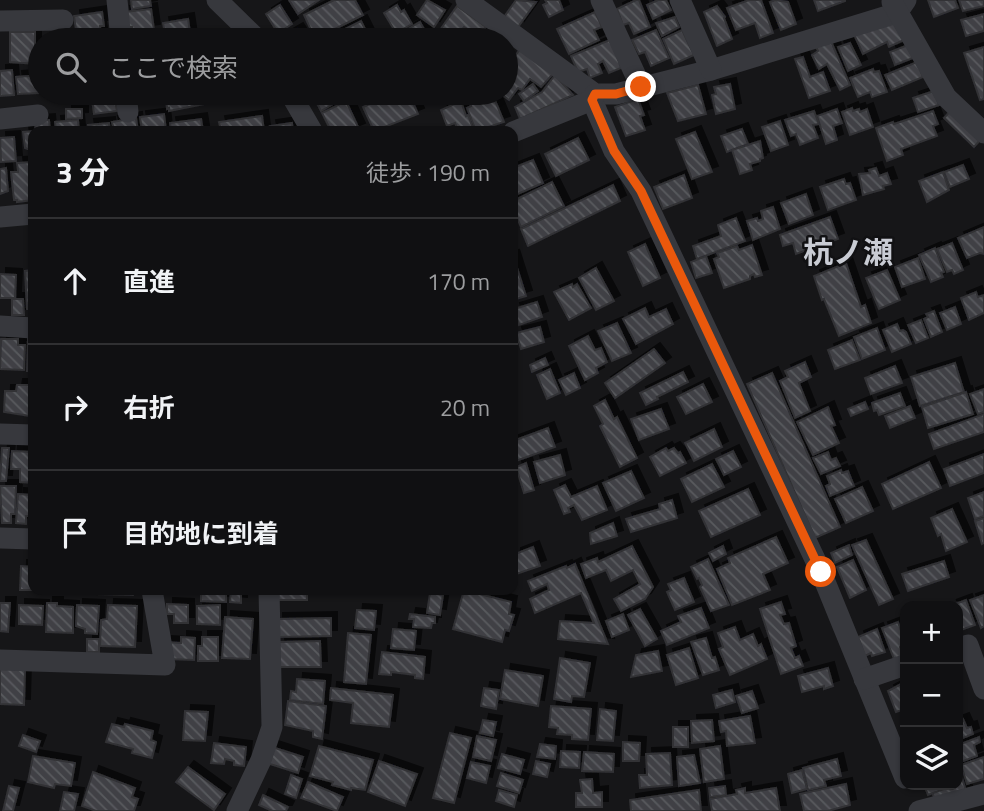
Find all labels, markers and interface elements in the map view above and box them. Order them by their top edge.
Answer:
search box [28,28,518,105]
icon: search [52,48,90,86]
text: ここで検索 [108,48,238,87]
route end [625,71,656,102]
text: 3 分 [56,149,109,195]
text: 徒歩 · 190 m [366,155,490,190]
district label: 杭ノ瀬 [803,229,893,275]
icon: ahead [56,262,94,300]
text: 直進 [123,262,175,301]
text: 170 m [427,264,490,299]
icon: right [56,388,94,426]
text: 右折 [123,388,175,427]
text: 20 m [440,390,490,425]
icon: arrive [56,514,94,552]
text: 目的地に到着 [123,514,279,553]
route start [805,556,836,587]
map controls [900,601,963,790]
button: + [900,601,963,664]
button: − [900,664,963,727]
button: layers [900,727,963,790]

